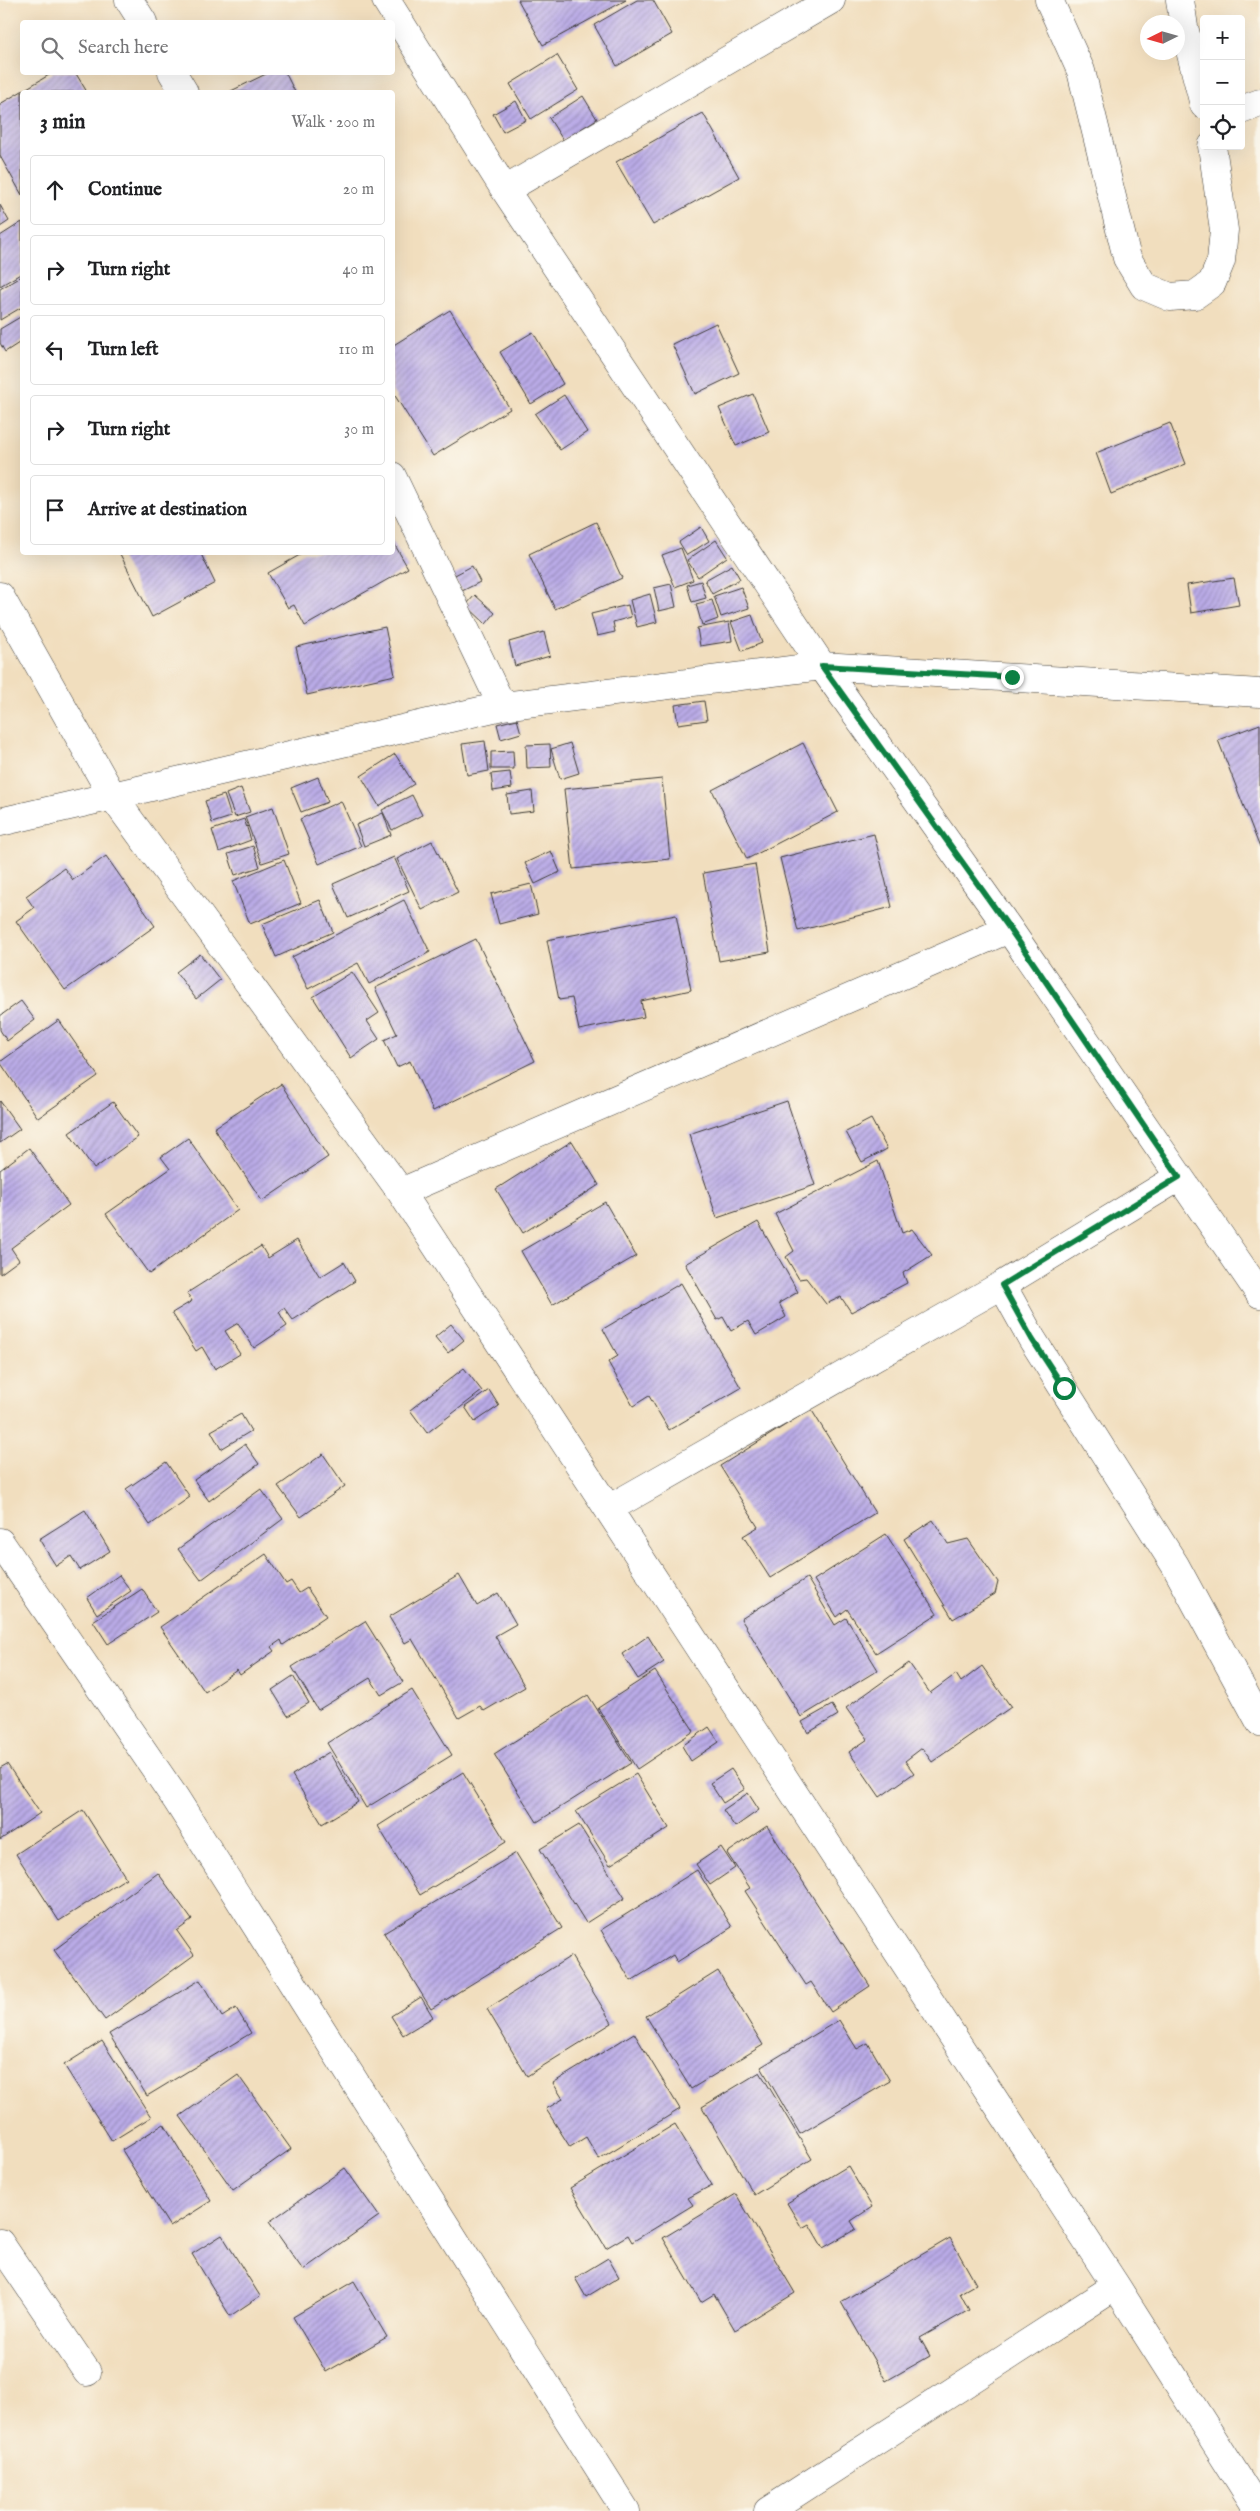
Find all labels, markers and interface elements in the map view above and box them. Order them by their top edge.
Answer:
north arrow [1140,15,1185,60]
map controls [1200,15,1245,150]
button: + [1200,15,1245,60]
search box [20,20,395,75]
icon: search [38,34,66,62]
text: Search here [78,36,169,60]
button: − [1200,60,1245,105]
button: locate [1200,105,1245,150]
text: 3 min [40,109,85,136]
text: Walk · 200 m [291,113,375,133]
icon: ahead [41,176,69,204]
text: Continue [88,178,162,202]
text: 20 m [343,180,374,200]
icon: right [41,256,69,284]
text: Turn right [88,258,170,282]
text: 40 m [342,260,374,280]
icon: left [41,336,69,364]
text: Turn left [88,338,159,362]
text: 110 m [338,340,374,360]
icon: right [41,416,69,444]
text: Turn right [88,418,170,442]
text: 30 m [344,420,374,440]
icon: arrive [41,496,69,524]
text: Arrive at destination [88,498,247,522]
route end [1001,666,1024,689]
route start [1053,1377,1076,1400]

